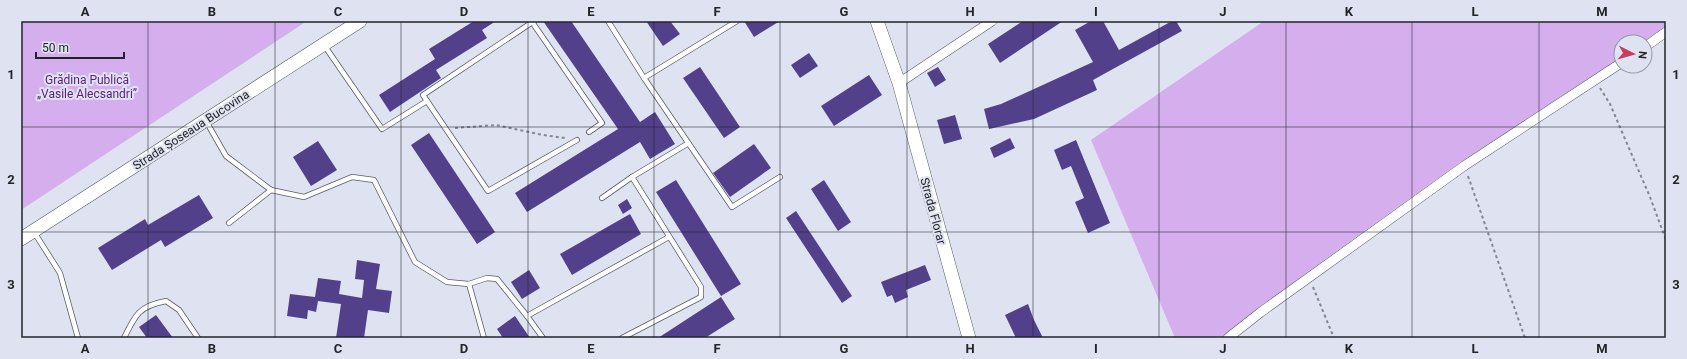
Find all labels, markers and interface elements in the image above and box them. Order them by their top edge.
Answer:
text: A [81,4,90,19]
text: B [208,4,216,19]
text: C [334,4,343,19]
text: D [460,4,468,19]
text: E [587,4,595,19]
text: F [713,4,721,19]
text: G [840,4,849,19]
text: H [965,4,975,19]
text: I [1094,4,1098,19]
text: J [1219,4,1227,19]
text: K [1345,4,1354,19]
text: L [1471,4,1479,19]
text: M [1596,4,1608,19]
scale bar [36,34,124,60]
north arrow [1613,34,1653,74]
text: 50 m [42,41,69,55]
text: N [1636,50,1649,60]
text: 1 [7,67,15,82]
text: 1 [1672,67,1680,82]
park label: Grădina Publică „Vasile Alecsandri” [37,73,137,101]
street label: Strada Șoseaua Bucovina [130,87,252,174]
text: 2 [7,172,15,187]
text: 2 [1672,172,1680,187]
street label: Strada Florar [917,176,949,246]
text: 3 [7,277,15,292]
text: 3 [1672,277,1680,292]
text: A [81,341,90,356]
text: B [208,341,216,356]
text: C [334,341,343,356]
text: D [460,341,468,356]
text: E [587,341,595,356]
text: F [713,341,721,356]
text: G [840,341,849,356]
text: H [965,341,975,356]
text: I [1094,341,1098,356]
text: J [1219,341,1227,356]
text: K [1345,341,1354,356]
text: L [1471,341,1479,356]
text: M [1596,341,1608,356]

